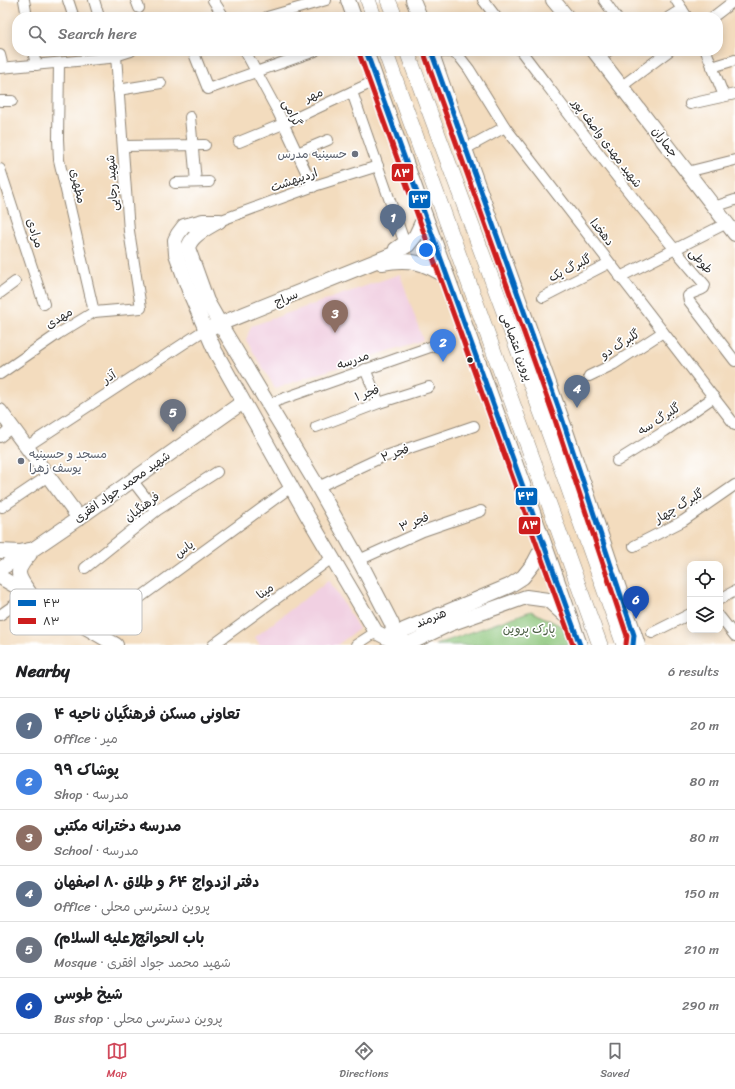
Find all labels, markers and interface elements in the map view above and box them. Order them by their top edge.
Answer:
search box [12,12,723,56]
text: Search here [58,21,137,47]
icon: search [26,23,48,45]
street label: مهر [300,81,327,109]
street label: شهید مهدی واصف پور [565,93,648,193]
street label: گرامی [276,95,308,131]
street label: جماران [646,122,684,162]
place label: حسینیه مدرس [277,143,347,165]
marker: حسینیه مدرس [350,149,360,159]
street label: شهید رجایی [99,154,125,212]
street label: اردیبهشت [267,162,321,198]
line badge: ۸۳ [391,163,414,182]
text: ۸۳ [394,164,410,183]
street label: مطهری [63,166,93,206]
line badge: ۴۳ [408,190,431,209]
text: ۴۳ [412,190,428,209]
pin: 1 [380,204,406,237]
street label: دهخدا [584,213,620,251]
street label: مرادی [20,215,50,251]
your location [416,240,436,260]
street label: طوطی [683,243,719,279]
street label: گلبرگ یک [544,248,596,288]
street label: سراج [270,283,302,313]
pin: 3 [322,300,348,333]
street label: مهدی [41,301,77,335]
street label: پروین اعتصامی [494,310,540,384]
street label: گلبرگ دو [595,323,644,365]
pin: 2 [430,329,456,362]
street label: مدرسه [334,344,372,376]
unlabelled marker [465,355,475,365]
street label: آذر [97,364,121,390]
pin: 4 [564,375,590,408]
street label: فجر ۱ [351,378,383,408]
street label: گلبرگ سه [633,397,685,441]
pin: 5 [160,399,186,432]
street label: فجر ۲ [378,438,412,468]
place label: مسجد و حسینیه یوسف زهرا [29,443,107,479]
street label: شهید محمد جواد افقری [69,445,175,529]
marker: مسجد و حسینیه یوسف زهرا [16,456,26,466]
street label: گلبرگ چهار [649,482,708,530]
street label: فرهنگیان [119,486,165,528]
line badge: ۴۳ [515,487,538,506]
text: ۴۳ [518,487,534,506]
street label: فجر ۳ [396,506,432,538]
line badge: ۸۳ [518,516,541,535]
text: ۸۳ [522,516,538,535]
street label: یاس [169,534,199,564]
map controls [687,561,723,633]
button: locate [687,561,723,597]
street label: مینا [251,577,279,605]
pin: 6 [623,586,649,619]
legend [10,589,142,635]
text: ۴۳ [43,594,60,613]
button: layers [687,597,723,633]
street label: هنرمند [412,602,450,634]
text: ۸۳ [43,612,60,631]
park label: پارک پروین [503,618,555,640]
text: Nearby [16,656,70,686]
text: 6 results [668,660,719,683]
text: تعاونی مسکن فرهنگیان ناحیه ۴ [54,701,240,727]
text: 1 [26,714,32,737]
text: 20 m [690,714,719,737]
text: Office · میر [54,727,118,750]
text: پوشاک ۹۹ [54,757,119,783]
text: 2 [25,770,33,793]
text: 80 m [690,770,719,793]
text: Shop · مدرسه [54,783,129,806]
text: مدرسه دخترانه مکتبی [54,813,181,839]
text: 3 [25,826,33,849]
text: 80 m [690,826,719,849]
text: School · مدرسه [54,839,139,862]
text: دفتر ازدواج ۶۴ و طلاق ۸۰ اصفهان [54,869,259,895]
text: 4 [25,882,33,905]
text: 150 m [684,882,719,905]
text: Office · پروین دسترسی محلی [54,895,210,918]
text: باب الحوائج(علیه السلام) [54,925,204,951]
text: 5 [25,938,33,961]
text: 210 m [684,938,719,961]
text: Mosque · شهید محمد جواد افقری [54,951,231,974]
text: شیخ طوسی [54,981,123,1007]
text: 6 [25,994,33,1017]
text: 290 m [682,994,719,1017]
text: Bus stop · پروین دسترسی محلی [54,1007,223,1030]
tab: Map [106,1040,128,1083]
tab: Directions [339,1040,389,1083]
tab: Saved [600,1040,629,1083]

